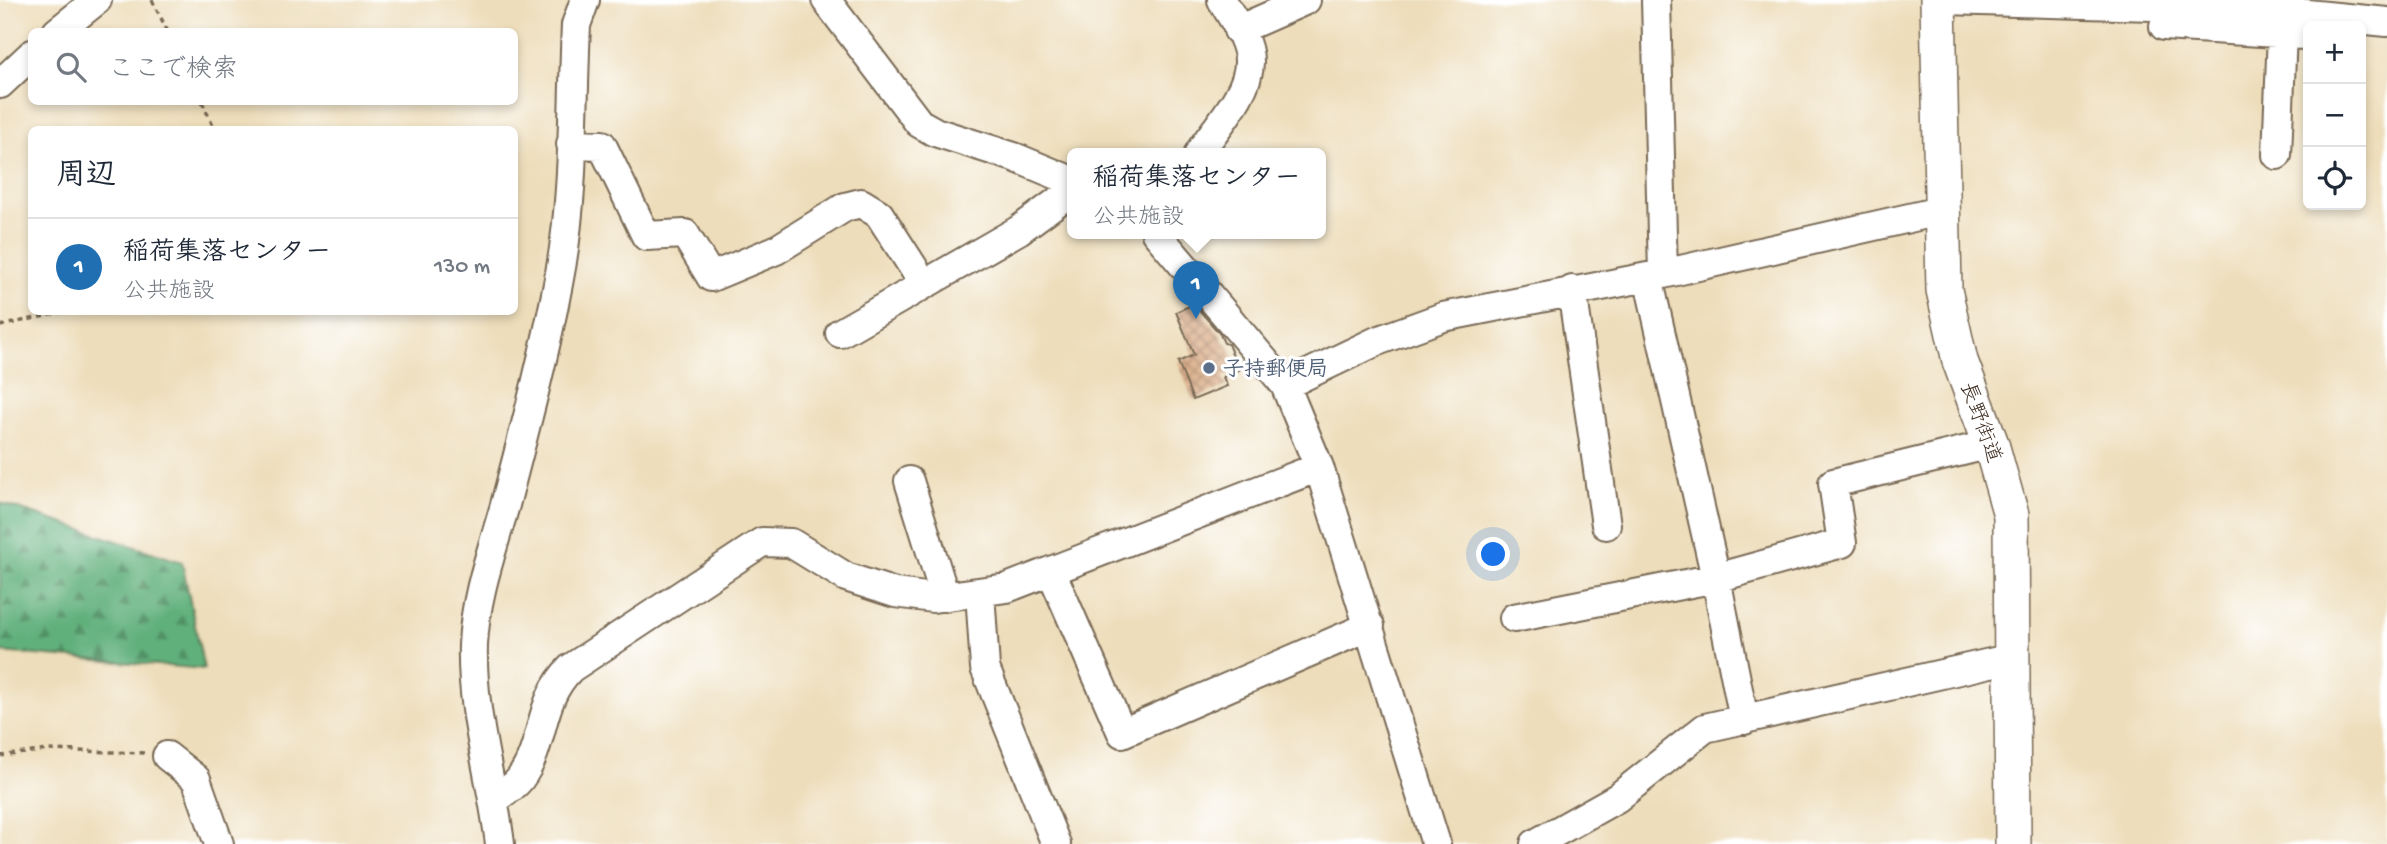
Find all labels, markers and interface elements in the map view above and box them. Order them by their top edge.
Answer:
map controls [2303,21,2366,210]
button: + [2303,21,2366,84]
search box [28,28,518,105]
icon: search [52,48,90,86]
text: ここで検索 [108,56,238,87]
button: − [2303,84,2366,147]
button: locate [2303,147,2366,210]
popup [1067,148,1326,239]
text: 周辺 [56,160,116,195]
text: 稲荷集落センター [1092,165,1301,196]
text: 公共施設 [1092,205,1184,232]
text: 稲荷集落センター [123,239,331,270]
text: 1 [74,254,84,281]
text: 130 m [434,254,490,281]
pin: 1 [1173,261,1219,319]
text: 公共施設 [123,279,215,306]
place label: 子持郵便局 [1223,357,1328,384]
marker: 子持郵便局 [1201,360,1217,376]
street label: 長野街道 [1953,379,2006,467]
your location [1476,537,1510,571]

